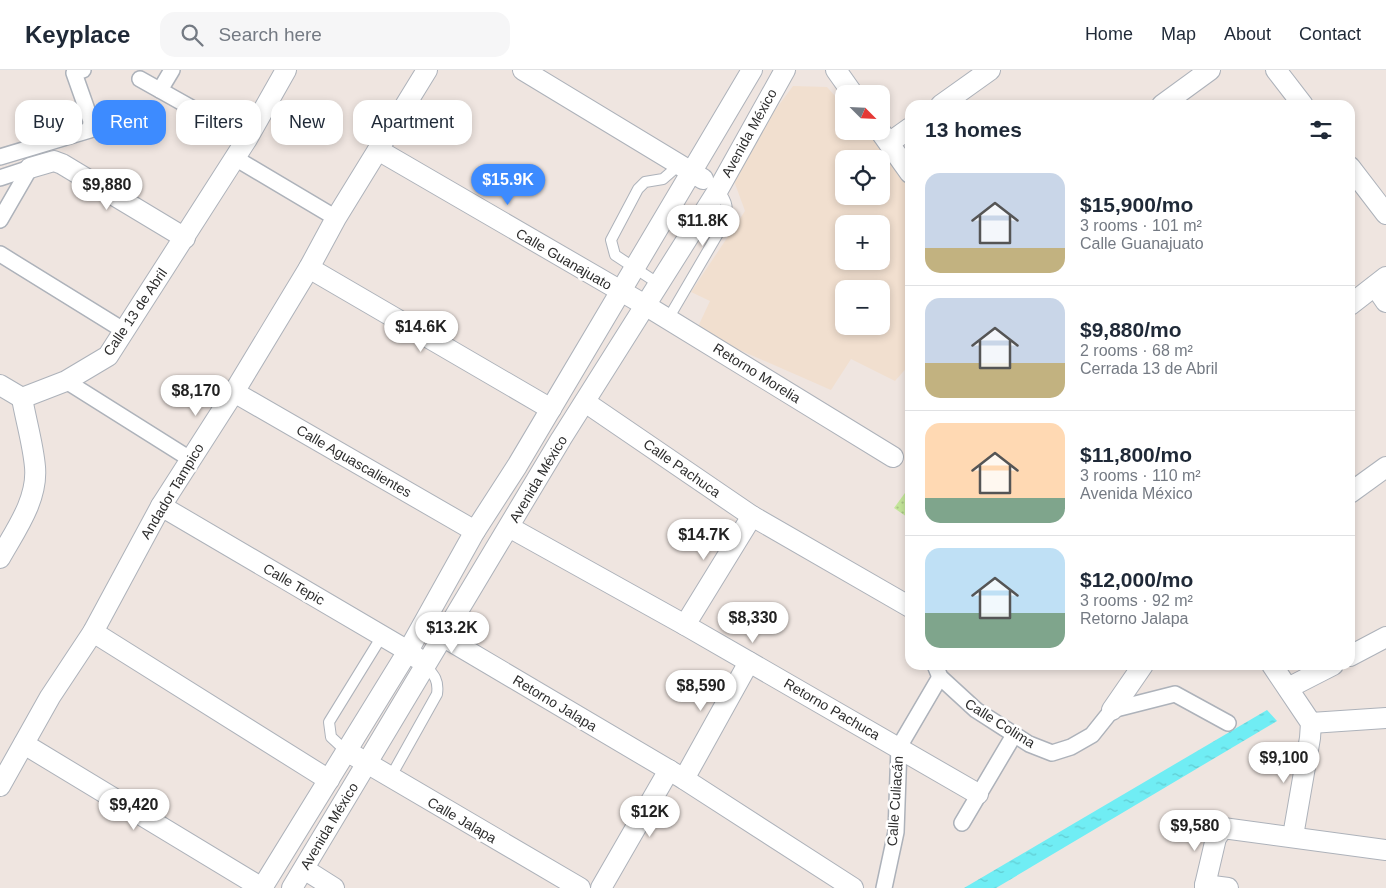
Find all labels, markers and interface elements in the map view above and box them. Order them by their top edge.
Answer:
search box [160,12,510,57]
text: Keyplace [25,21,130,48]
icon: search [178,21,206,49]
text: Search here [218,24,322,45]
text: Home [1085,24,1133,44]
text: Map [1161,24,1196,44]
text: About [1224,24,1271,44]
text: Contact [1299,24,1361,44]
north arrow [835,85,890,140]
map controls [835,85,890,335]
street label: Avenida México [718,86,780,180]
chip: Buy [15,100,82,145]
chip: Rent [92,100,166,145]
chip: Filters [176,100,261,145]
chip: New [271,100,343,145]
chip: Apartment [353,100,472,145]
icon: filters [1307,116,1335,144]
text: 13 homes [925,118,1022,141]
button: locate [835,150,890,205]
pin: $15.9K [467,164,549,206]
pin: $9,880 [66,168,148,211]
text: $15.9K [482,171,534,188]
text: $9,880 [83,176,131,193]
icon: home [965,193,1025,253]
text: $15,900/mo [1080,193,1193,216]
pin: $11.8K [662,204,744,247]
text: $11.8K [678,212,728,229]
button: + [835,215,890,270]
text: 3 rooms · 101 m² [1080,217,1202,234]
street label: Calle Guanajuato [513,225,615,293]
text: Calle Guanajuato [1080,235,1204,252]
street label: Calle 13 de Abril [100,265,170,359]
button: − [835,280,890,335]
pin: $14.6K [380,310,462,353]
text: $14.6K [395,318,447,335]
icon: home [965,318,1025,378]
text: $9,880/mo [1080,318,1182,341]
street label: Retorno Morelia [711,340,804,406]
text: 2 rooms · 68 m² [1080,342,1193,359]
text: Cerrada 13 de Abril [1080,360,1218,377]
pin: $8,170 [155,374,237,417]
text: $8,170 [172,382,220,399]
street label: Calle Aguascalientes [294,422,414,500]
street label: Avenida México [506,432,570,525]
street label: Calle Pachuca [640,436,724,501]
street label: Andador Tampico [137,440,207,542]
icon: home [965,443,1025,503]
text: $11,800/mo [1080,443,1192,466]
text: 3 rooms · 110 m² [1080,467,1201,484]
text: Avenida México [1080,485,1193,502]
pin: $14.7K [663,518,745,561]
text: $14.7K [678,526,730,543]
street label: Calle Tepic [260,560,328,608]
icon: home [965,568,1025,628]
text: $12,000/mo [1080,568,1193,591]
text: 3 rooms · 92 m² [1080,592,1193,609]
pin: $8,330 [712,602,794,644]
text: $8,330 [729,609,777,626]
text: Retorno Jalapa [1080,610,1189,627]
pin: $13.2K [411,612,493,654]
text: $13.2K [426,619,478,636]
pin: $8,590 [660,670,742,712]
street label: Retorno Jalapa [510,672,600,734]
street label: Retorno Pachuca [781,675,883,743]
text: $8,590 [677,677,725,694]
street label: Calle Colima [962,695,1038,751]
pin: $9,100 [1243,742,1325,784]
text: $9,100 [1260,749,1308,766]
street label: Calle Culiacán [884,755,906,847]
street label: Avenida México [297,779,361,872]
pin: $9,420 [93,788,175,831]
street label: Calle Jalapa [425,794,500,846]
text: $9,420 [110,796,158,813]
pin: $12K [620,796,680,838]
text: $12K [631,803,669,820]
pin: $9,580 [1154,810,1236,852]
text: $9,580 [1171,817,1219,834]

